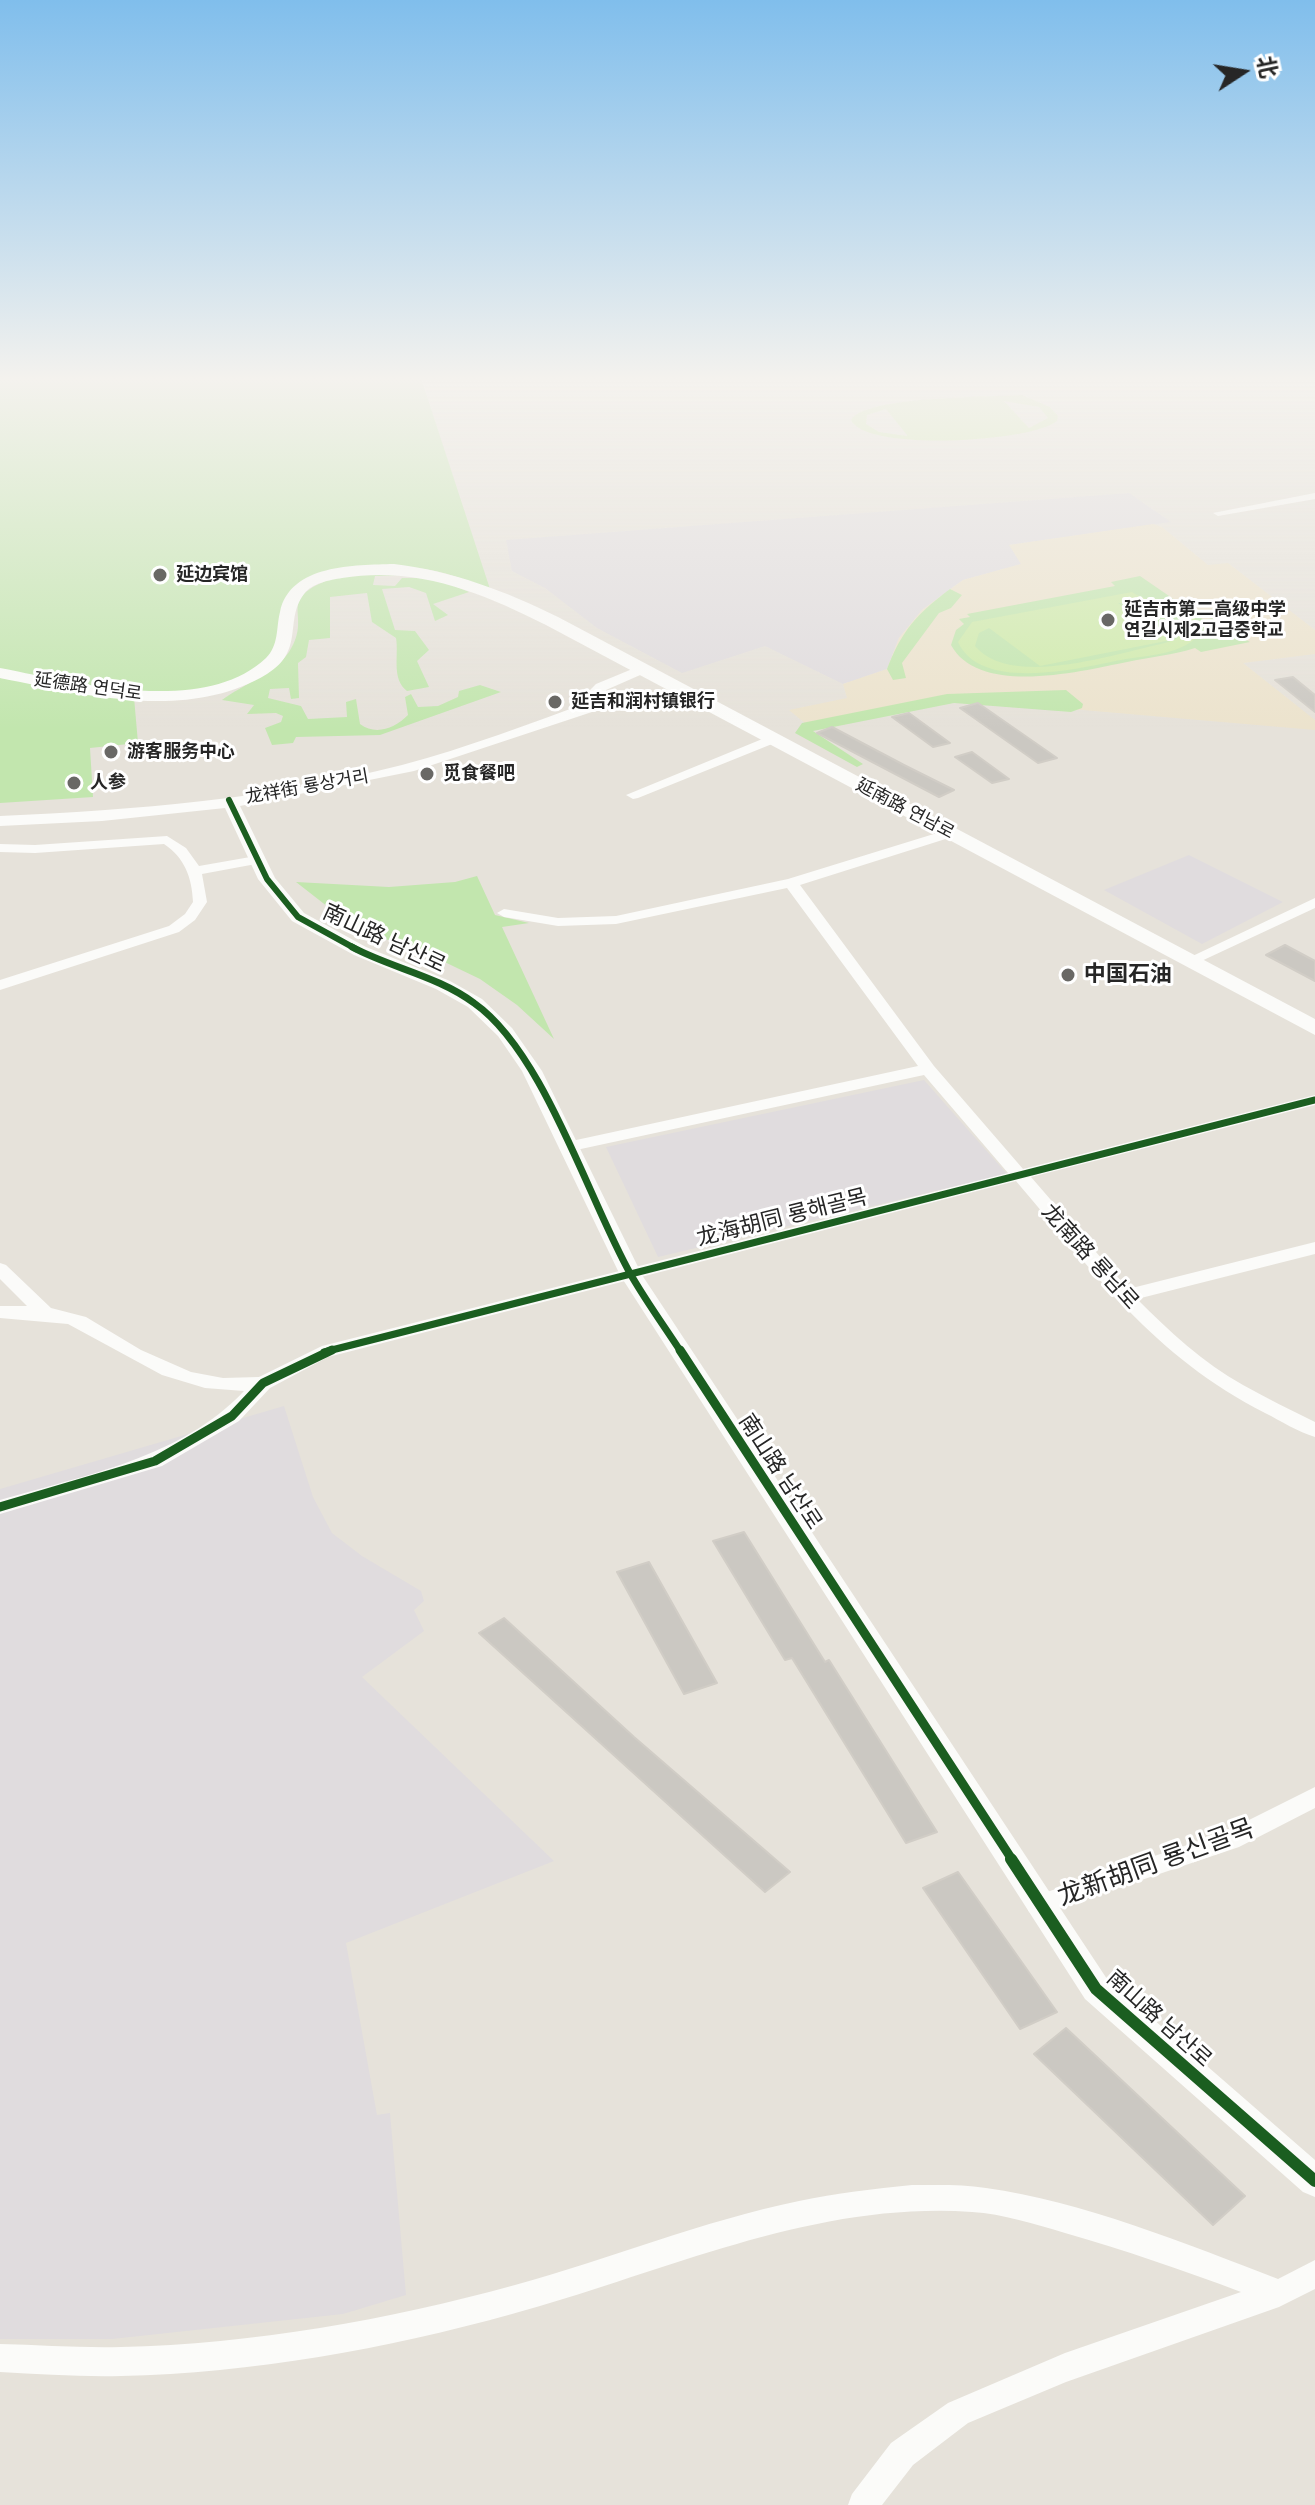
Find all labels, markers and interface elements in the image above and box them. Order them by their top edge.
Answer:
north arrow [1203,32,1283,112]
text: 北 [1251,53,1282,80]
place label: 延边宾馆 [176,564,248,586]
marker: 延边宾馆 [151,566,169,584]
place label: 延吉市第二高级中学 연길시제2고급중학교 [1124,599,1286,642]
marker: 延吉市第二高级中学 연길시제2고급중학교 [1099,611,1117,629]
street label: 延德路 연덕로 [33,669,143,705]
place label: 延吉和润村镇银行 [571,691,715,713]
marker: 延吉和润村镇银行 [546,693,564,711]
place label: 游客服务中心 [127,741,235,763]
marker: 游客服务中心 [102,743,120,761]
place label: 觅食餐吧 [443,763,515,785]
marker: 觅食餐吧 [418,765,436,783]
street label: 龙祥街 룡상거리 [244,766,370,808]
place label: 人参 [90,772,126,794]
marker: 人参 [65,774,83,792]
street label: 延南路 연남로 [852,774,958,844]
street label: 南山路 남산로 [318,899,450,979]
place label: 中国石油 [1084,962,1172,988]
marker: 中国石油 [1059,966,1077,984]
street label: 龙海胡同 룡해골목 [694,1184,870,1252]
street label: 龙南路 룡남로 [1036,1199,1144,1315]
street label: 南山路 남산로 [733,1409,827,1535]
street label: 龙新胡同 룡신골목 [1054,1813,1258,1913]
street label: 南山路 남산로 [1101,1965,1217,2073]

